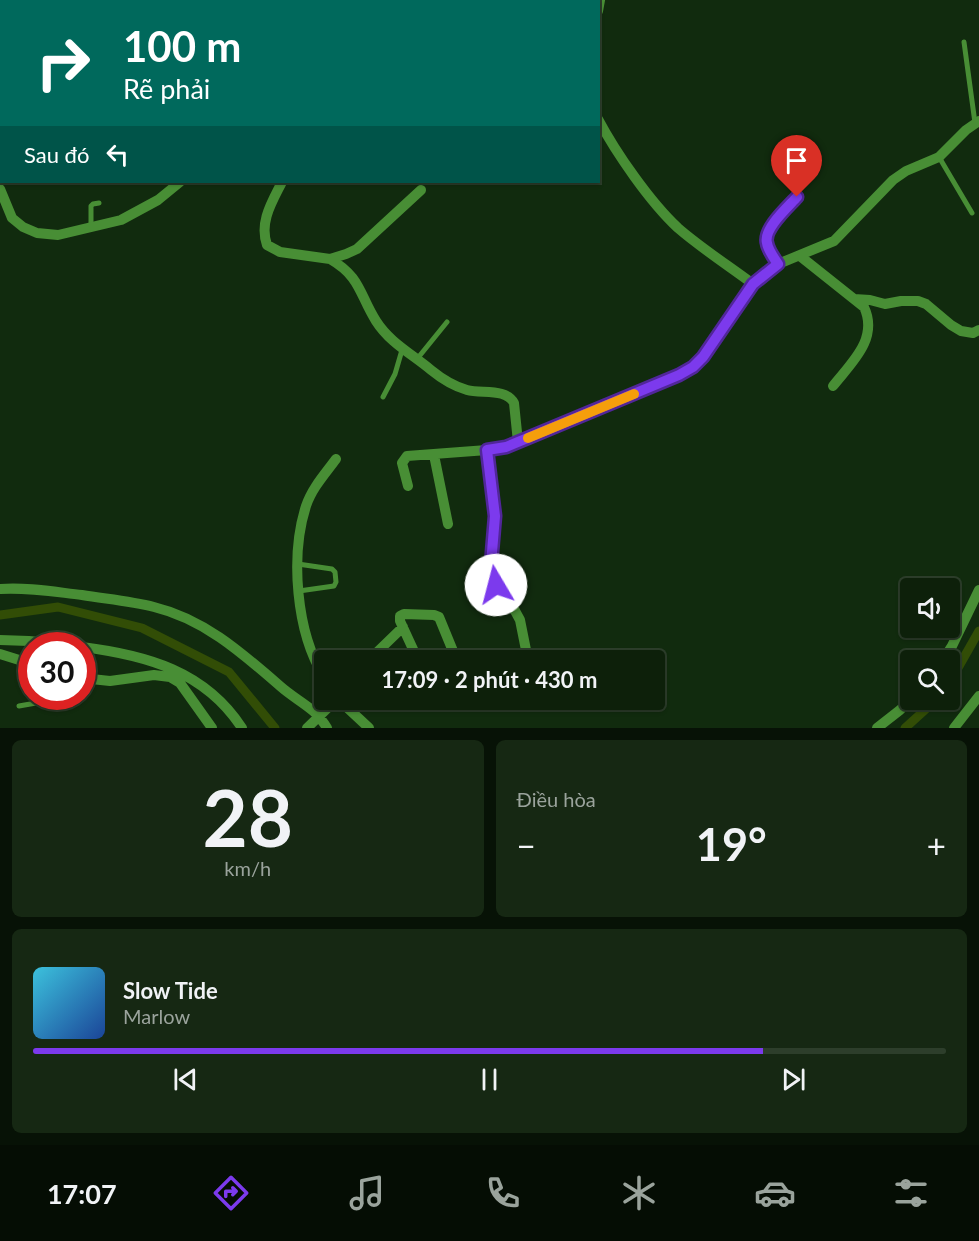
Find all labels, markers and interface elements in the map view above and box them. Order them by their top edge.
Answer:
text: 100 m [123,21,241,71]
icon: right [24,24,102,102]
text: Rẽ phải [123,72,210,105]
pin [771,135,822,197]
icon: left [101,138,134,171]
text: Sau đó [24,141,89,168]
icon: arrive [780,144,813,177]
position arrow [464,553,528,617]
map controls [900,578,960,710]
button: sound [900,578,960,638]
speed limit sign: 30 [18,632,96,710]
button: search [900,650,960,710]
text: 17:09 · 2 phút · 430 m [382,666,597,693]
text: 28 [203,770,293,864]
text: Điều hòa [517,787,596,811]
text: 19° [696,817,767,871]
text: − [517,825,536,865]
text: + [927,825,946,865]
text: km/h [224,856,271,880]
text: Slow Tide [123,977,218,1004]
text: Marlow [123,1004,190,1028]
icon: previous [169,1063,202,1096]
icon: pause [473,1063,506,1096]
icon: next [777,1063,810,1096]
icon: directions [210,1172,252,1214]
icon: music [346,1172,388,1214]
icon: phone [482,1172,524,1214]
icon: climate [618,1172,660,1214]
icon: car [754,1172,796,1214]
icon: filters [890,1172,932,1214]
text: 17:07 [47,1177,117,1210]

